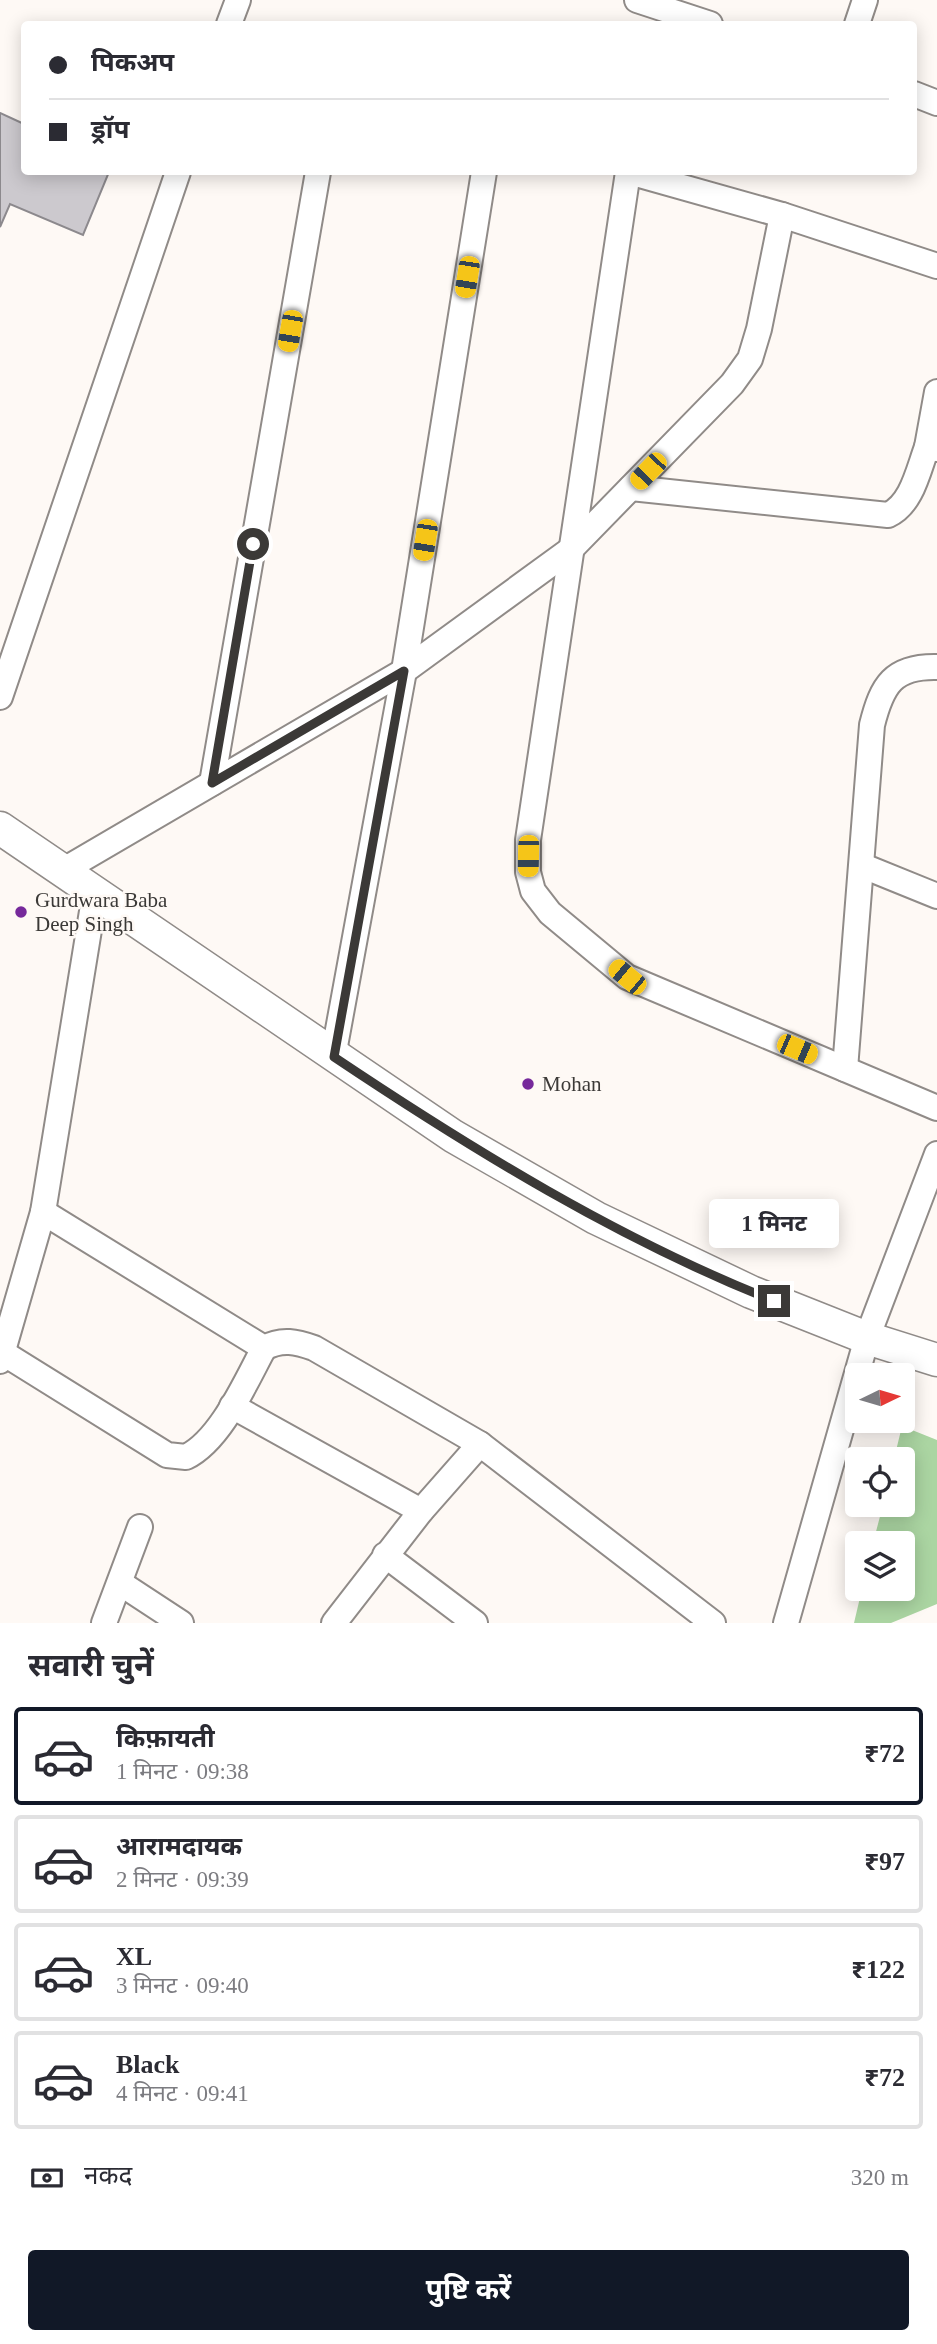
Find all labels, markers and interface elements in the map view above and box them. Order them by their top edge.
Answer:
text: पिकअप [91,48,174,77]
text: ड्रॉप [91,115,129,144]
car [454,255,481,299]
car [277,308,304,354]
car [626,449,671,493]
car [412,518,439,562]
route start [237,528,269,560]
car [518,835,539,877]
place label: Gurdwara Baba Deep Singh [35,888,168,936]
marker: Gurdwara Baba Deep Singh [13,904,29,920]
car [605,955,650,999]
car [774,1031,821,1067]
place label: Mohan [542,1072,602,1096]
marker: Mohan [520,1076,536,1092]
callout: 1 मिनट [709,1200,839,1248]
text: 1 मिनट [741,1211,807,1236]
route end [758,1285,790,1317]
north arrow [845,1363,915,1433]
map controls [845,1363,915,1601]
button: locate [845,1447,915,1517]
button: layers [845,1531,915,1601]
text: सवारी चुनें [28,1647,154,1683]
text: किफ़ायती [116,1724,215,1753]
icon: car [32,1725,95,1788]
text: ₹72 [864,1739,905,1768]
text: 1 मिनट · 09:38 [116,1759,249,1784]
text: आरामदायक [116,1832,242,1861]
icon: car [32,1833,95,1896]
text: ₹97 [864,1847,905,1876]
text: 2 मिनट · 09:39 [116,1867,249,1892]
icon: car [32,1941,95,2004]
text: XL [116,1942,152,1971]
text: ₹122 [851,1955,905,1984]
text: 3 मिनट · 09:40 [116,1973,249,1998]
icon: car [32,2049,95,2112]
text: Black [116,2050,180,2079]
text: ₹72 [864,2063,905,2092]
text: 4 मिनट · 09:41 [116,2081,249,2106]
icon: cash [28,2159,66,2197]
text: नकद [84,2161,132,2190]
text: 320 m [851,2165,909,2190]
button: पुष्टि करें [28,2250,909,2330]

